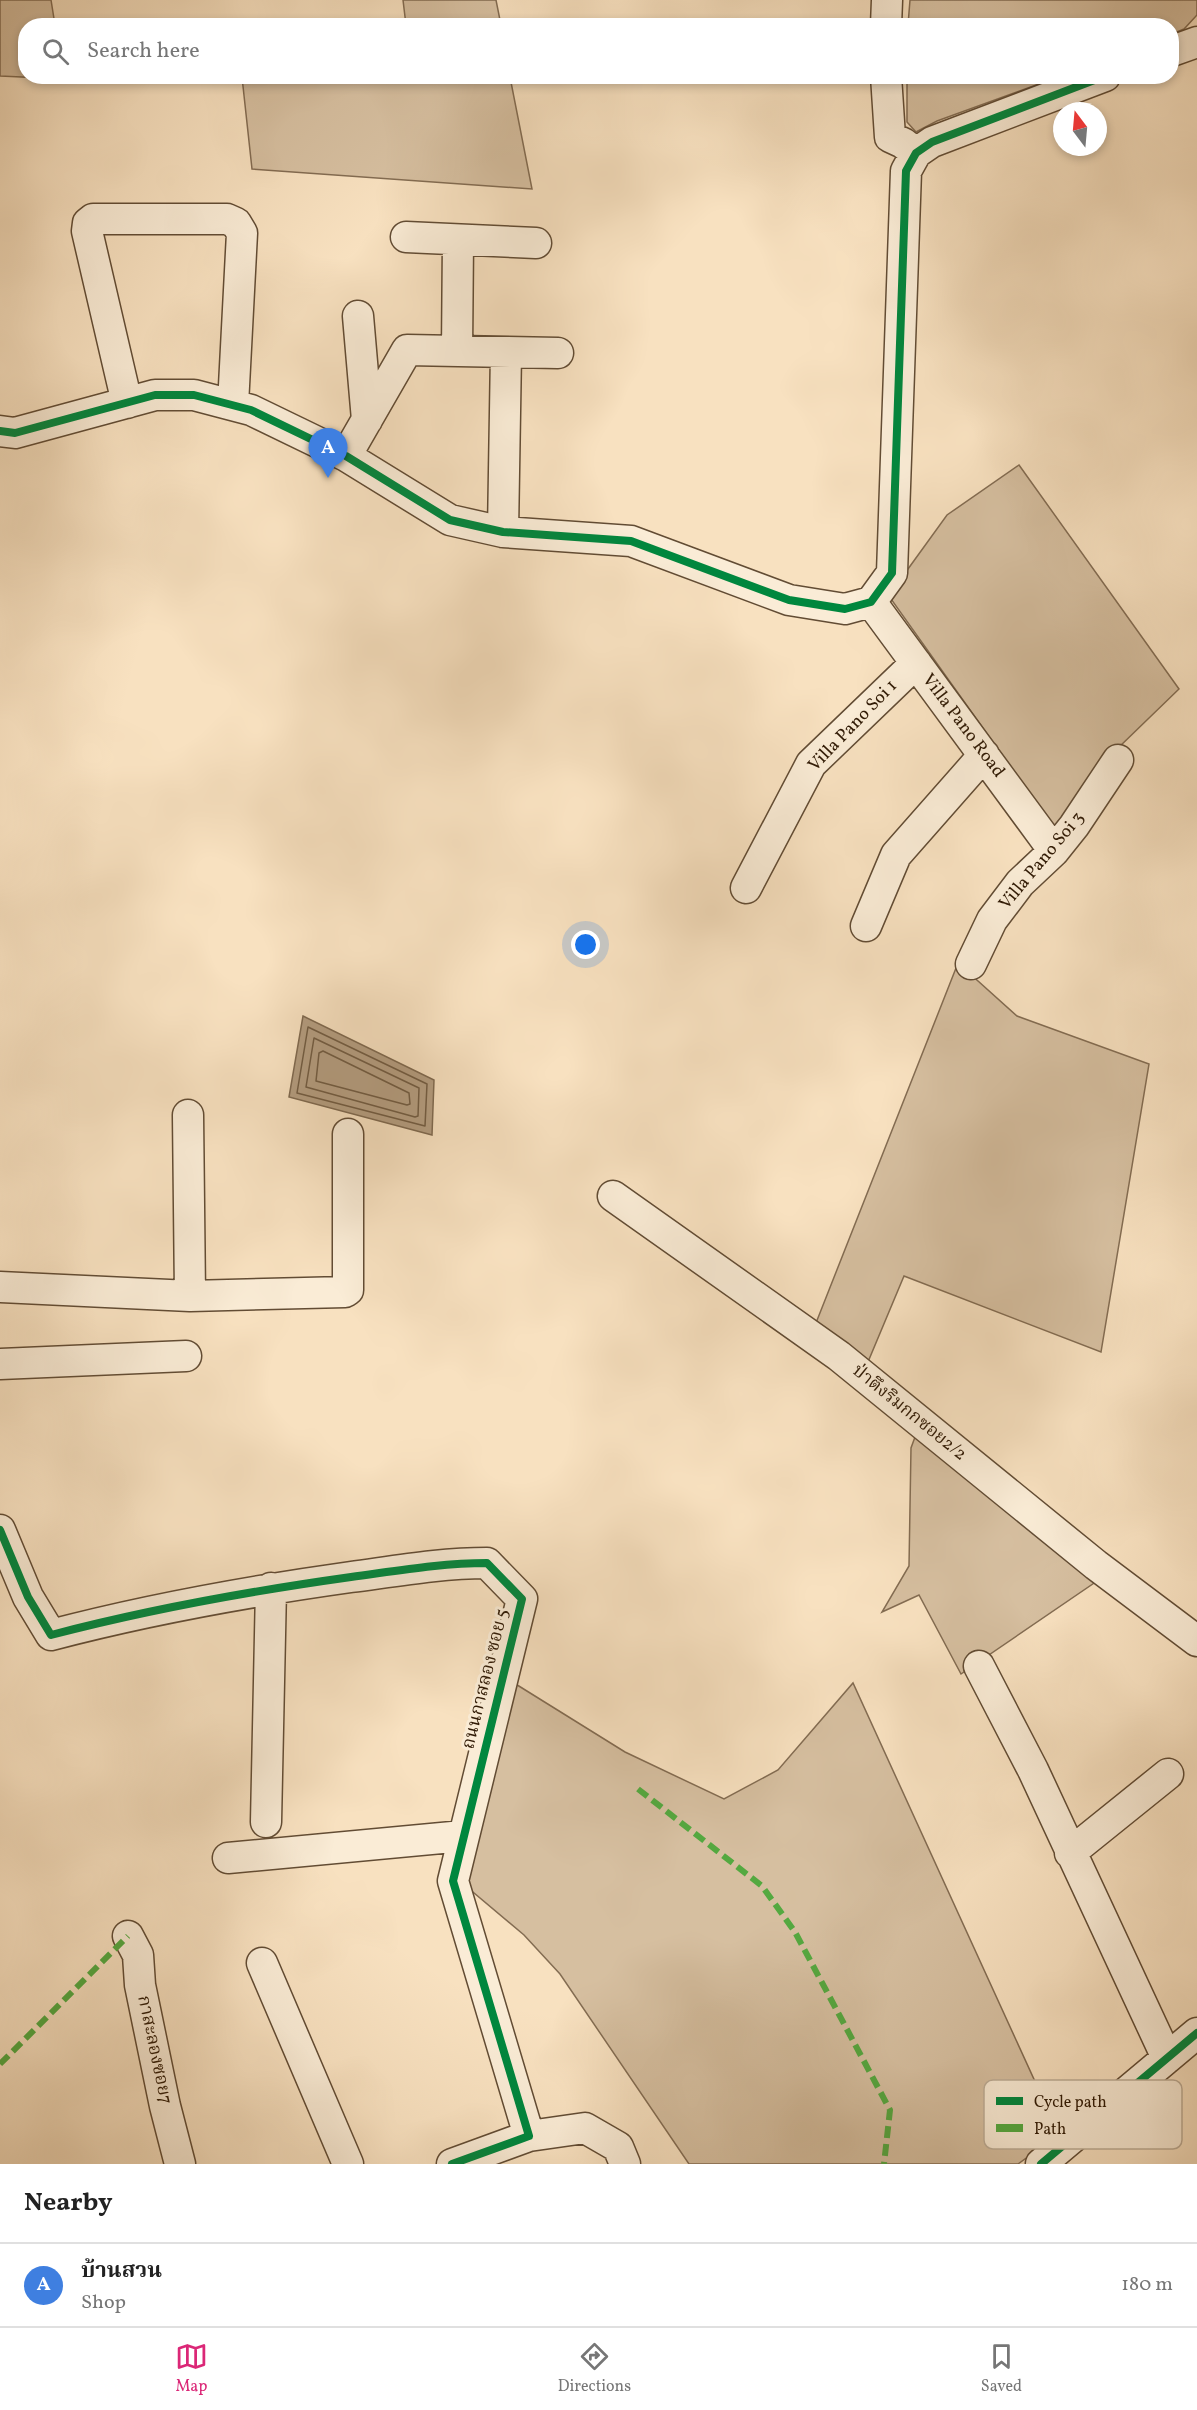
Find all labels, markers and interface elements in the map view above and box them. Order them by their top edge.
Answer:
search box [18,18,1179,84]
icon: search [39,35,72,68]
text: Search here [87,36,200,67]
north arrow [1053,102,1107,156]
pin: A [308,428,348,478]
street label: Villa Pano Road [916,669,1010,783]
street label: Villa Pano Soi 1 [803,674,903,778]
street label: Villa Pano Soi 3 [993,806,1091,916]
your location [571,930,600,959]
street label: ป่าตึงริมกกซอย2/2 [846,1359,972,1467]
street label: ถนนกาสลอง ซอย 5 [456,1606,516,1752]
street label: กาสะลองซอย7 [130,1993,178,2107]
legend [984,2080,1182,2149]
text: Cycle path [1034,2092,1107,2114]
text: Path [1034,2119,1066,2141]
text: Nearby [24,2185,113,2221]
text: บ้านสวน [81,2256,162,2287]
text: A [36,2271,51,2299]
text: 180 m [1121,2271,1173,2299]
text: Shop [81,2289,126,2317]
tab: Map [175,2340,208,2398]
tab: Directions [558,2340,631,2398]
tab: Saved [981,2340,1022,2398]

